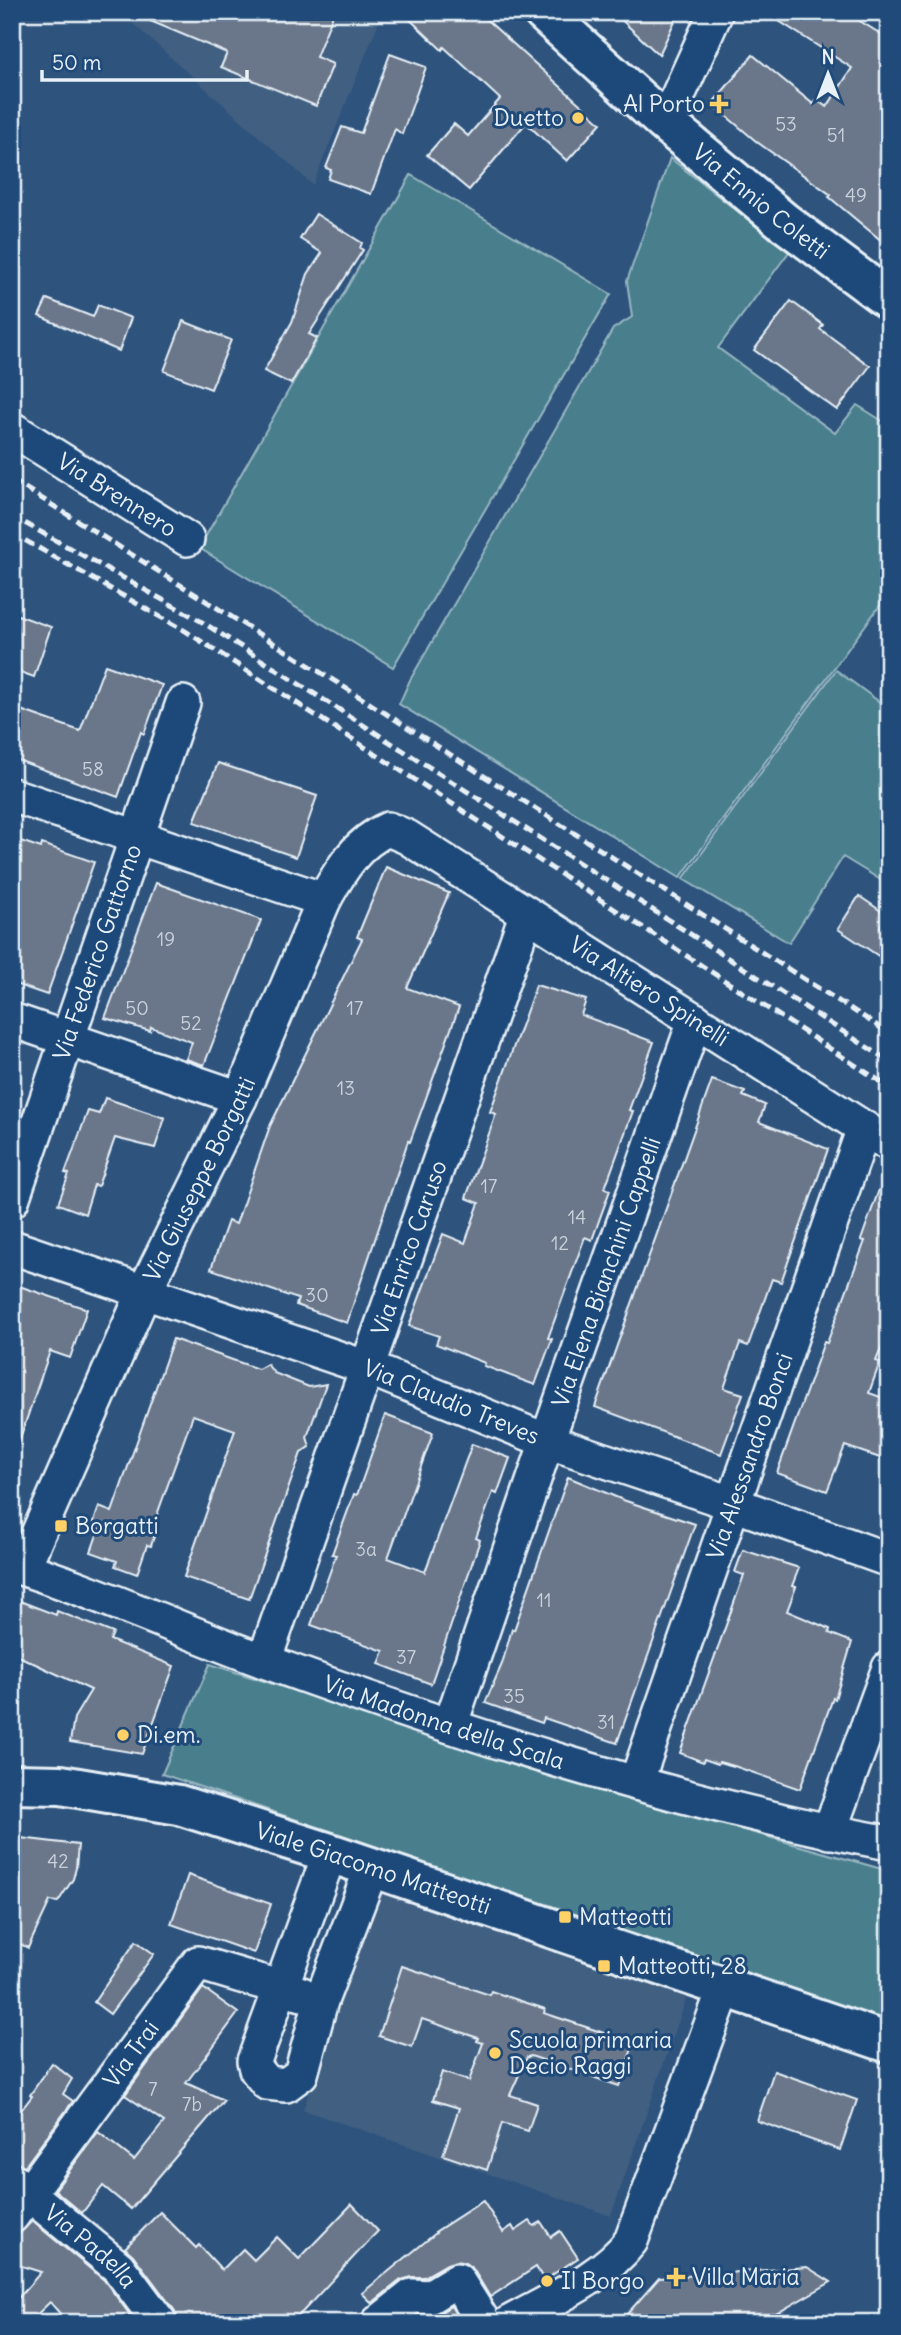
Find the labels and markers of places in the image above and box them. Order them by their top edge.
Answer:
place label: Al Porto [623,89,705,118]
marker: Al Porto [711,96,727,112]
place label: Duetto [494,103,564,132]
marker: Duetto [570,110,586,126]
place label: Borgatti [75,1511,159,1540]
marker: Borgatti [53,1518,69,1534]
place label: Di.em. [137,1720,201,1749]
marker: Di.em. [115,1727,131,1743]
place label: Matteotti [579,1902,672,1931]
marker: Matteotti [557,1909,573,1925]
place label: Matteotti, 28 [618,1951,747,1980]
marker: Matteotti, 28 [596,1958,612,1974]
place label: Scuola primaria Decio Raggi [509,2025,672,2080]
marker: Scuola primaria Decio Raggi [487,2045,503,2061]
place label: Villa Maria [692,2262,800,2291]
place label: Il Borgo [561,2266,645,2295]
marker: Villa Maria [666,2267,686,2287]
marker: Il Borgo [539,2273,555,2289]

